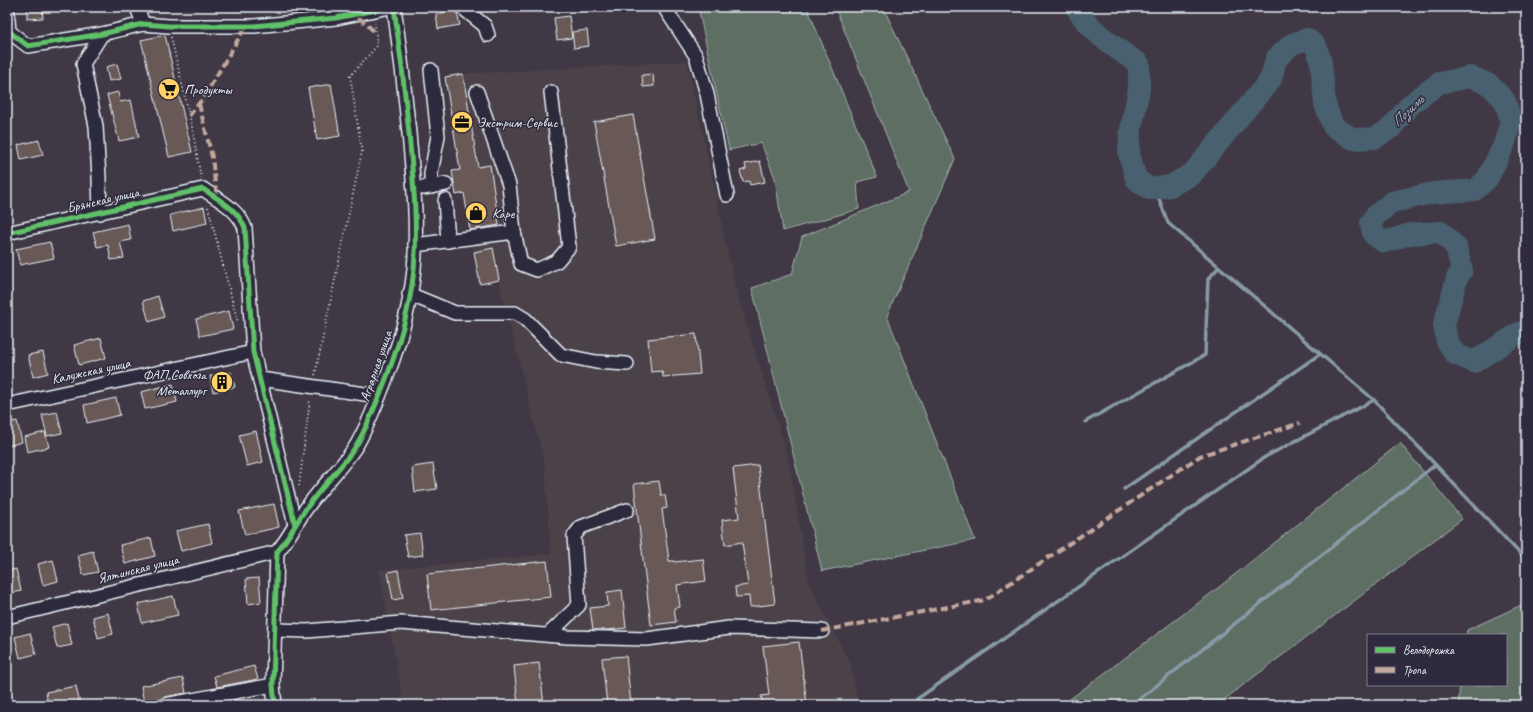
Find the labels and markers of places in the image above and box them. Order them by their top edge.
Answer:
supermarket icon: Продукты [156,76,182,102]
place label: Продукты [184,81,233,98]
office icon: Экстрим-Сервис [449,109,475,135]
place label: Экстрим-Сервис [478,114,559,131]
shop icon: Каре [463,200,489,226]
place label: Каре [492,205,516,222]
place label: ФАП Совхоза Металлург [143,366,208,399]
building icon: ФАП Совхоза Металлург [209,369,235,395]

